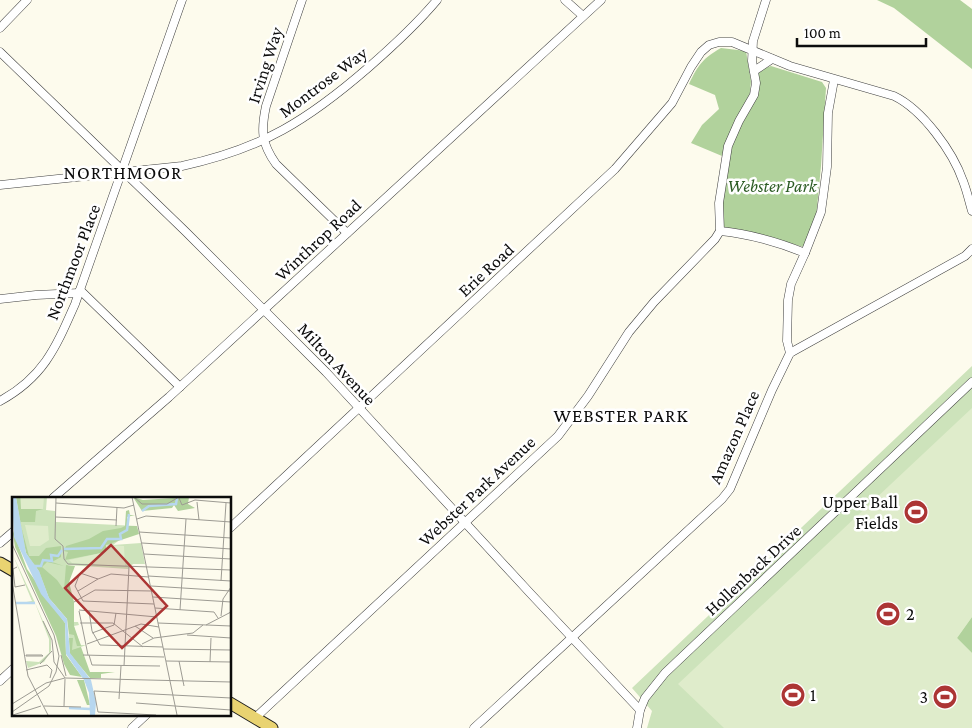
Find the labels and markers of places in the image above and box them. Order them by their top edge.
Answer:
place label: Upper Ball Fields [822,492,898,533]
sports icon: Upper Ball Fields [903,499,929,525]
sports icon: 2 [875,601,901,627]
place label: 2 [906,604,915,624]
sports icon: 1 [780,682,806,708]
sports icon: 3 [932,684,958,710]
place label: 1 [810,685,816,705]
place label: 3 [919,687,928,707]

